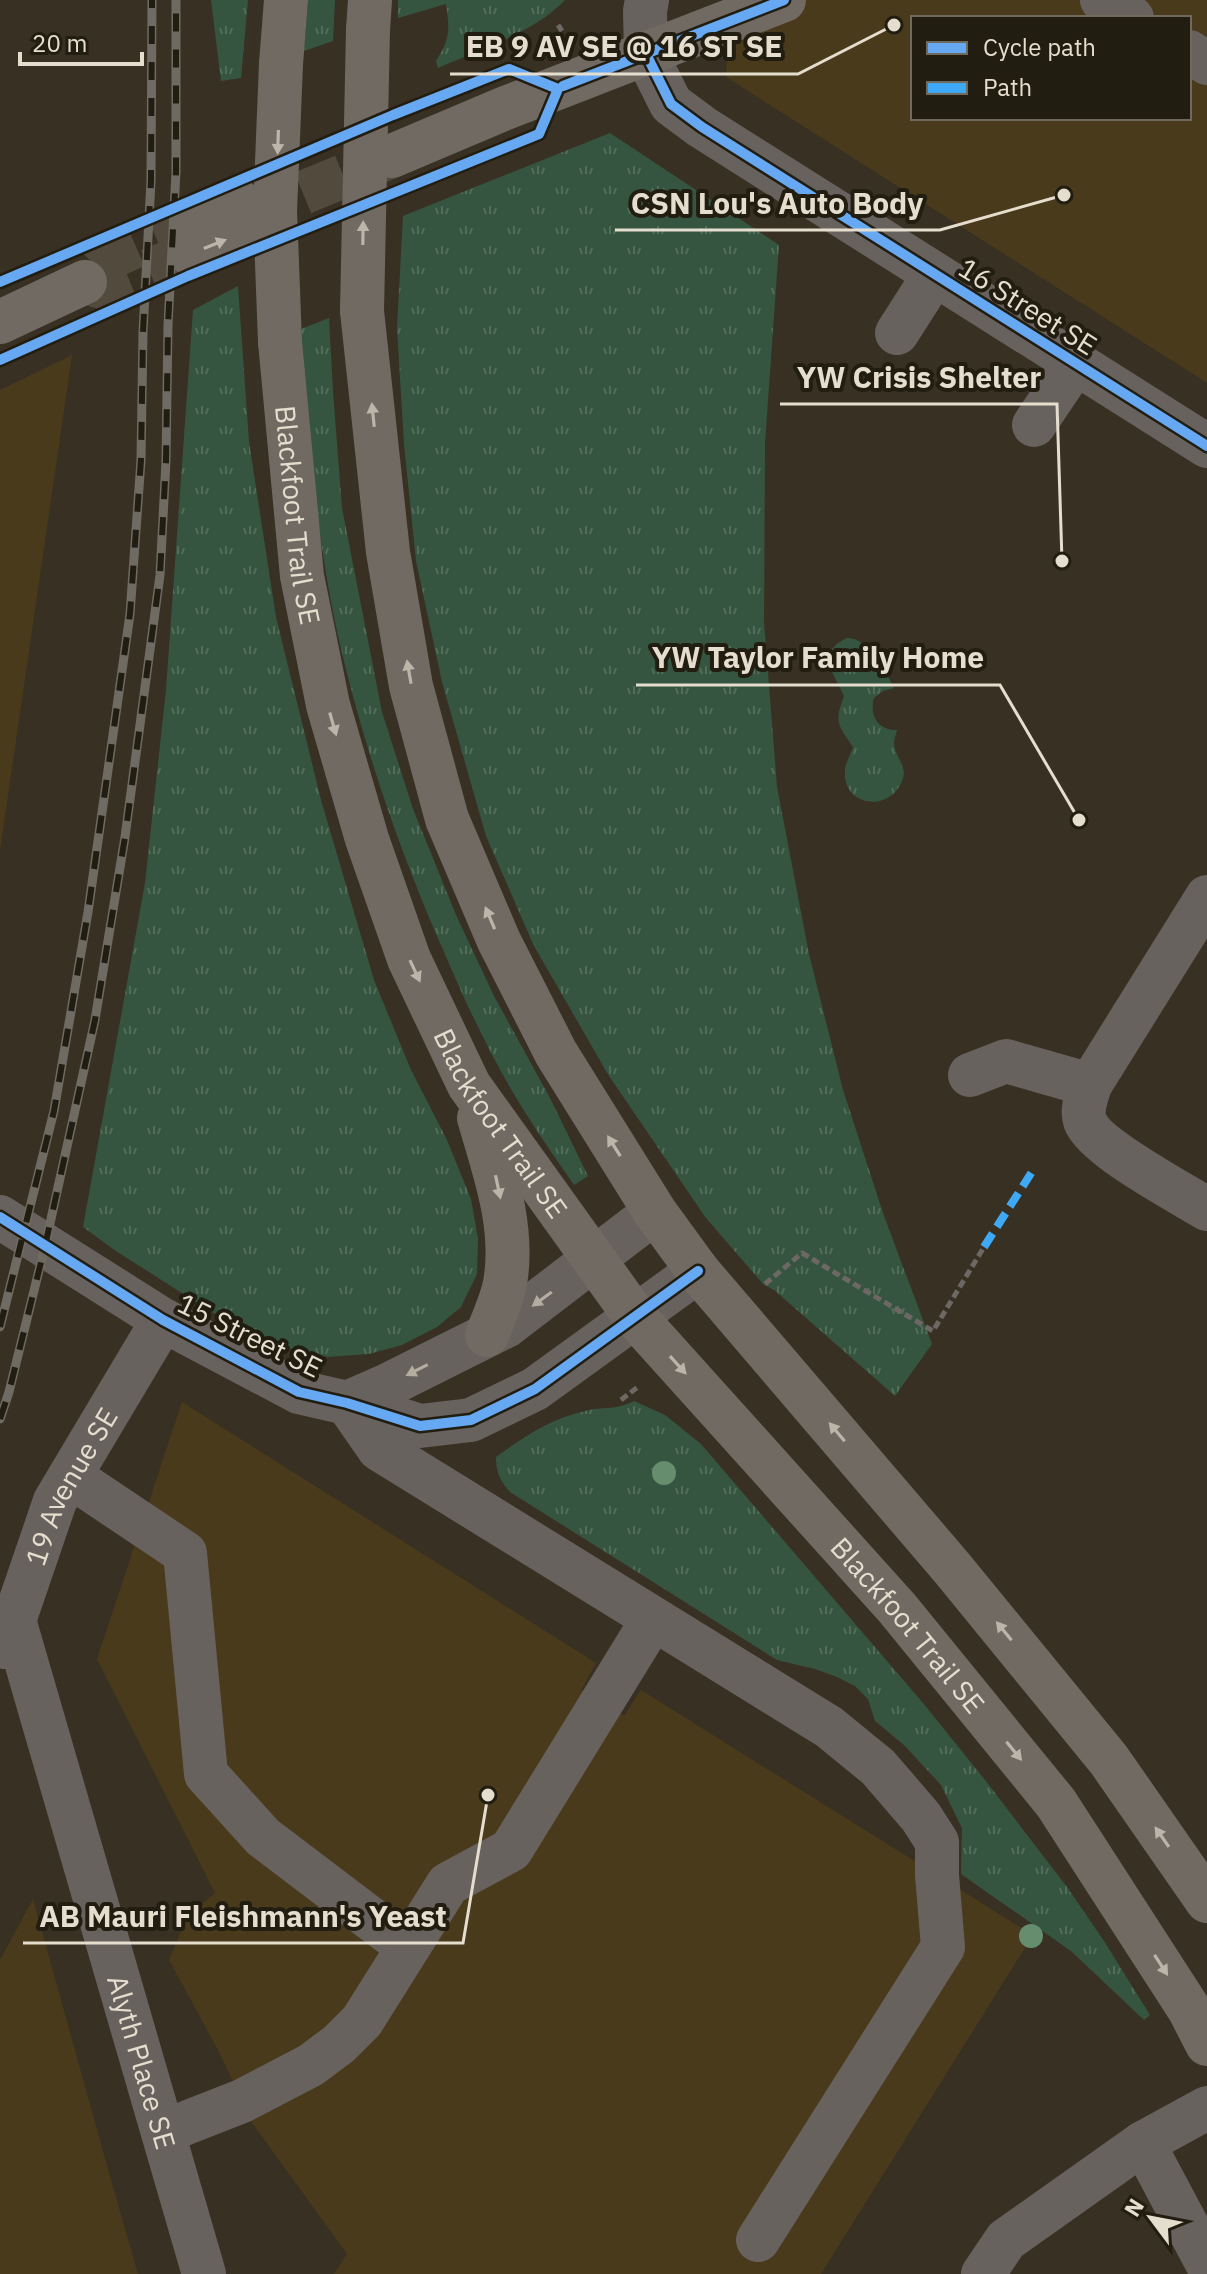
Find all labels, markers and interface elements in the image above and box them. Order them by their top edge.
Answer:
scale bar [20,16,142,66]
legend [911,16,1191,120]
callout: EB 9 AV SE @ 16 ST SE [450,20,798,74]
text: EB 9 AV SE @ 16 ST SE [466,26,782,65]
text: 20 m [32,27,87,59]
text: Cycle path [983,31,1096,63]
text: Path [983,71,1032,103]
one-way arrow [271,130,284,155]
callout: CSN Lou's Auto Body [615,176,940,230]
text: CSN Lou's Auto Body [631,183,923,222]
one-way arrow [357,220,369,245]
one-way arrow [203,237,227,250]
street label: 16 Street SE [952,249,1104,363]
callout: YW Crisis Shelter [780,350,1057,404]
text: YW Crisis Shelter [797,357,1041,396]
one-way arrow [367,402,380,427]
street label: Blackfoot Trail SE [268,404,330,628]
callout: YW Taylor Family Home [636,631,1000,685]
text: YW Taylor Family Home [652,637,984,676]
one-way arrow [402,659,414,684]
one-way arrow [327,713,340,737]
one-way arrow [483,906,496,930]
one-way arrow [408,959,422,983]
street label: Blackfoot Trail SE [426,1022,577,1225]
one-way arrow [607,1135,621,1157]
one-way arrow [492,1175,505,1200]
street label: 15 Street SE [172,1284,328,1386]
one-way arrow [531,1291,553,1307]
one-way arrow [669,1355,687,1374]
one-way arrow [406,1364,429,1377]
street label: 19 Avenue SE [16,1400,125,1570]
one-way arrow [829,1422,846,1442]
street label: Blackfoot Trail SE [823,1529,994,1721]
one-way arrow [996,1621,1013,1641]
one-way arrow [1005,1741,1022,1761]
one-way arrow [1155,1826,1170,1847]
callout: AB Mauri Fleishmann's Yeast [23,1889,463,1943]
text: AB Mauri Fleishmann's Yeast [39,1896,447,1935]
one-way arrow [1153,1955,1168,1976]
street label: Alyth Place SE [100,1970,185,2153]
north arrow [1111,2178,1191,2258]
text: N [1117,2193,1150,2222]

